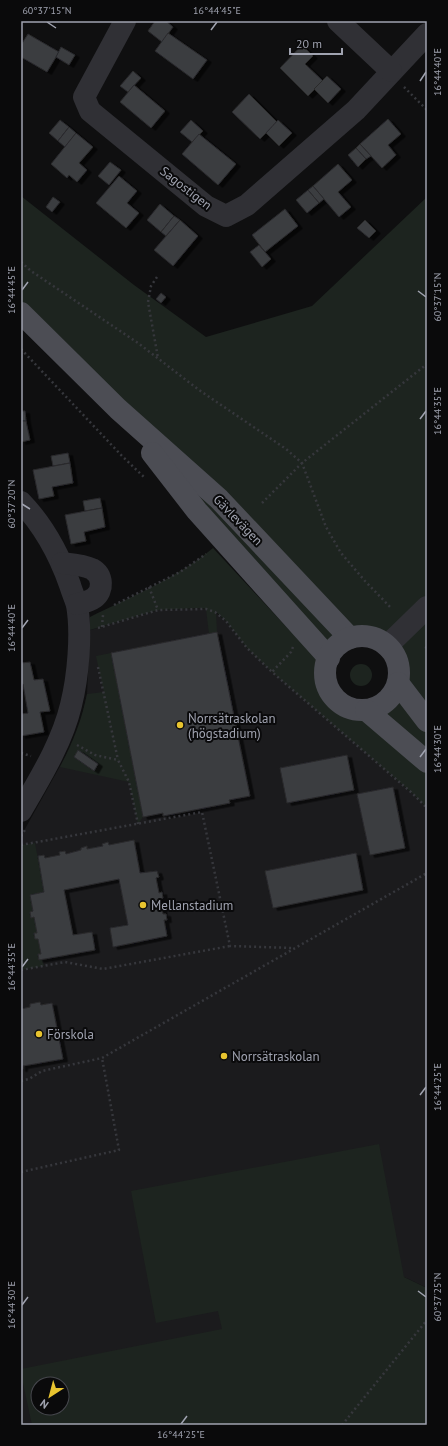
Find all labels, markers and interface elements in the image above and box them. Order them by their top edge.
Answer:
text: 60°37'15"N [22,4,72,17]
text: 16°44'45"E [193,4,241,17]
scale bar [290,30,342,56]
text: 20 m [296,36,322,51]
text: 16°44'40"E [431,48,444,96]
street label: Sagostigen [157,162,215,214]
text: 16°44'45"E [5,266,18,314]
text: 60°37'15"N [431,272,444,322]
text: 16°44'35"E [431,387,444,435]
text: 60°37'20"N [5,479,18,529]
street label: Gävlevägen [210,491,266,549]
text: 16°44'40"E [5,604,18,652]
place label: Norrsätraskolan (högstadium) [188,710,276,742]
marker: Norrsätraskolan (högstadium) [175,720,185,730]
text: 16°44'30"E [431,725,444,773]
place label: Mellanstadium [151,897,233,914]
marker: Mellanstadium [138,900,148,910]
text: 16°44'35"E [5,943,18,991]
place label: Förskola [47,1026,94,1043]
marker: Förskola [34,1029,44,1039]
place label: Norrsätraskolan [232,1048,320,1065]
marker: Norrsätraskolan [219,1051,229,1061]
text: 16°44'25"E [431,1063,444,1111]
text: 60°37'25"N [431,1272,444,1322]
text: 16°44'30"E [5,1281,18,1329]
north arrow [30,1376,70,1416]
text: N [37,1396,51,1412]
text: 16°44'25"E [157,1428,205,1441]

